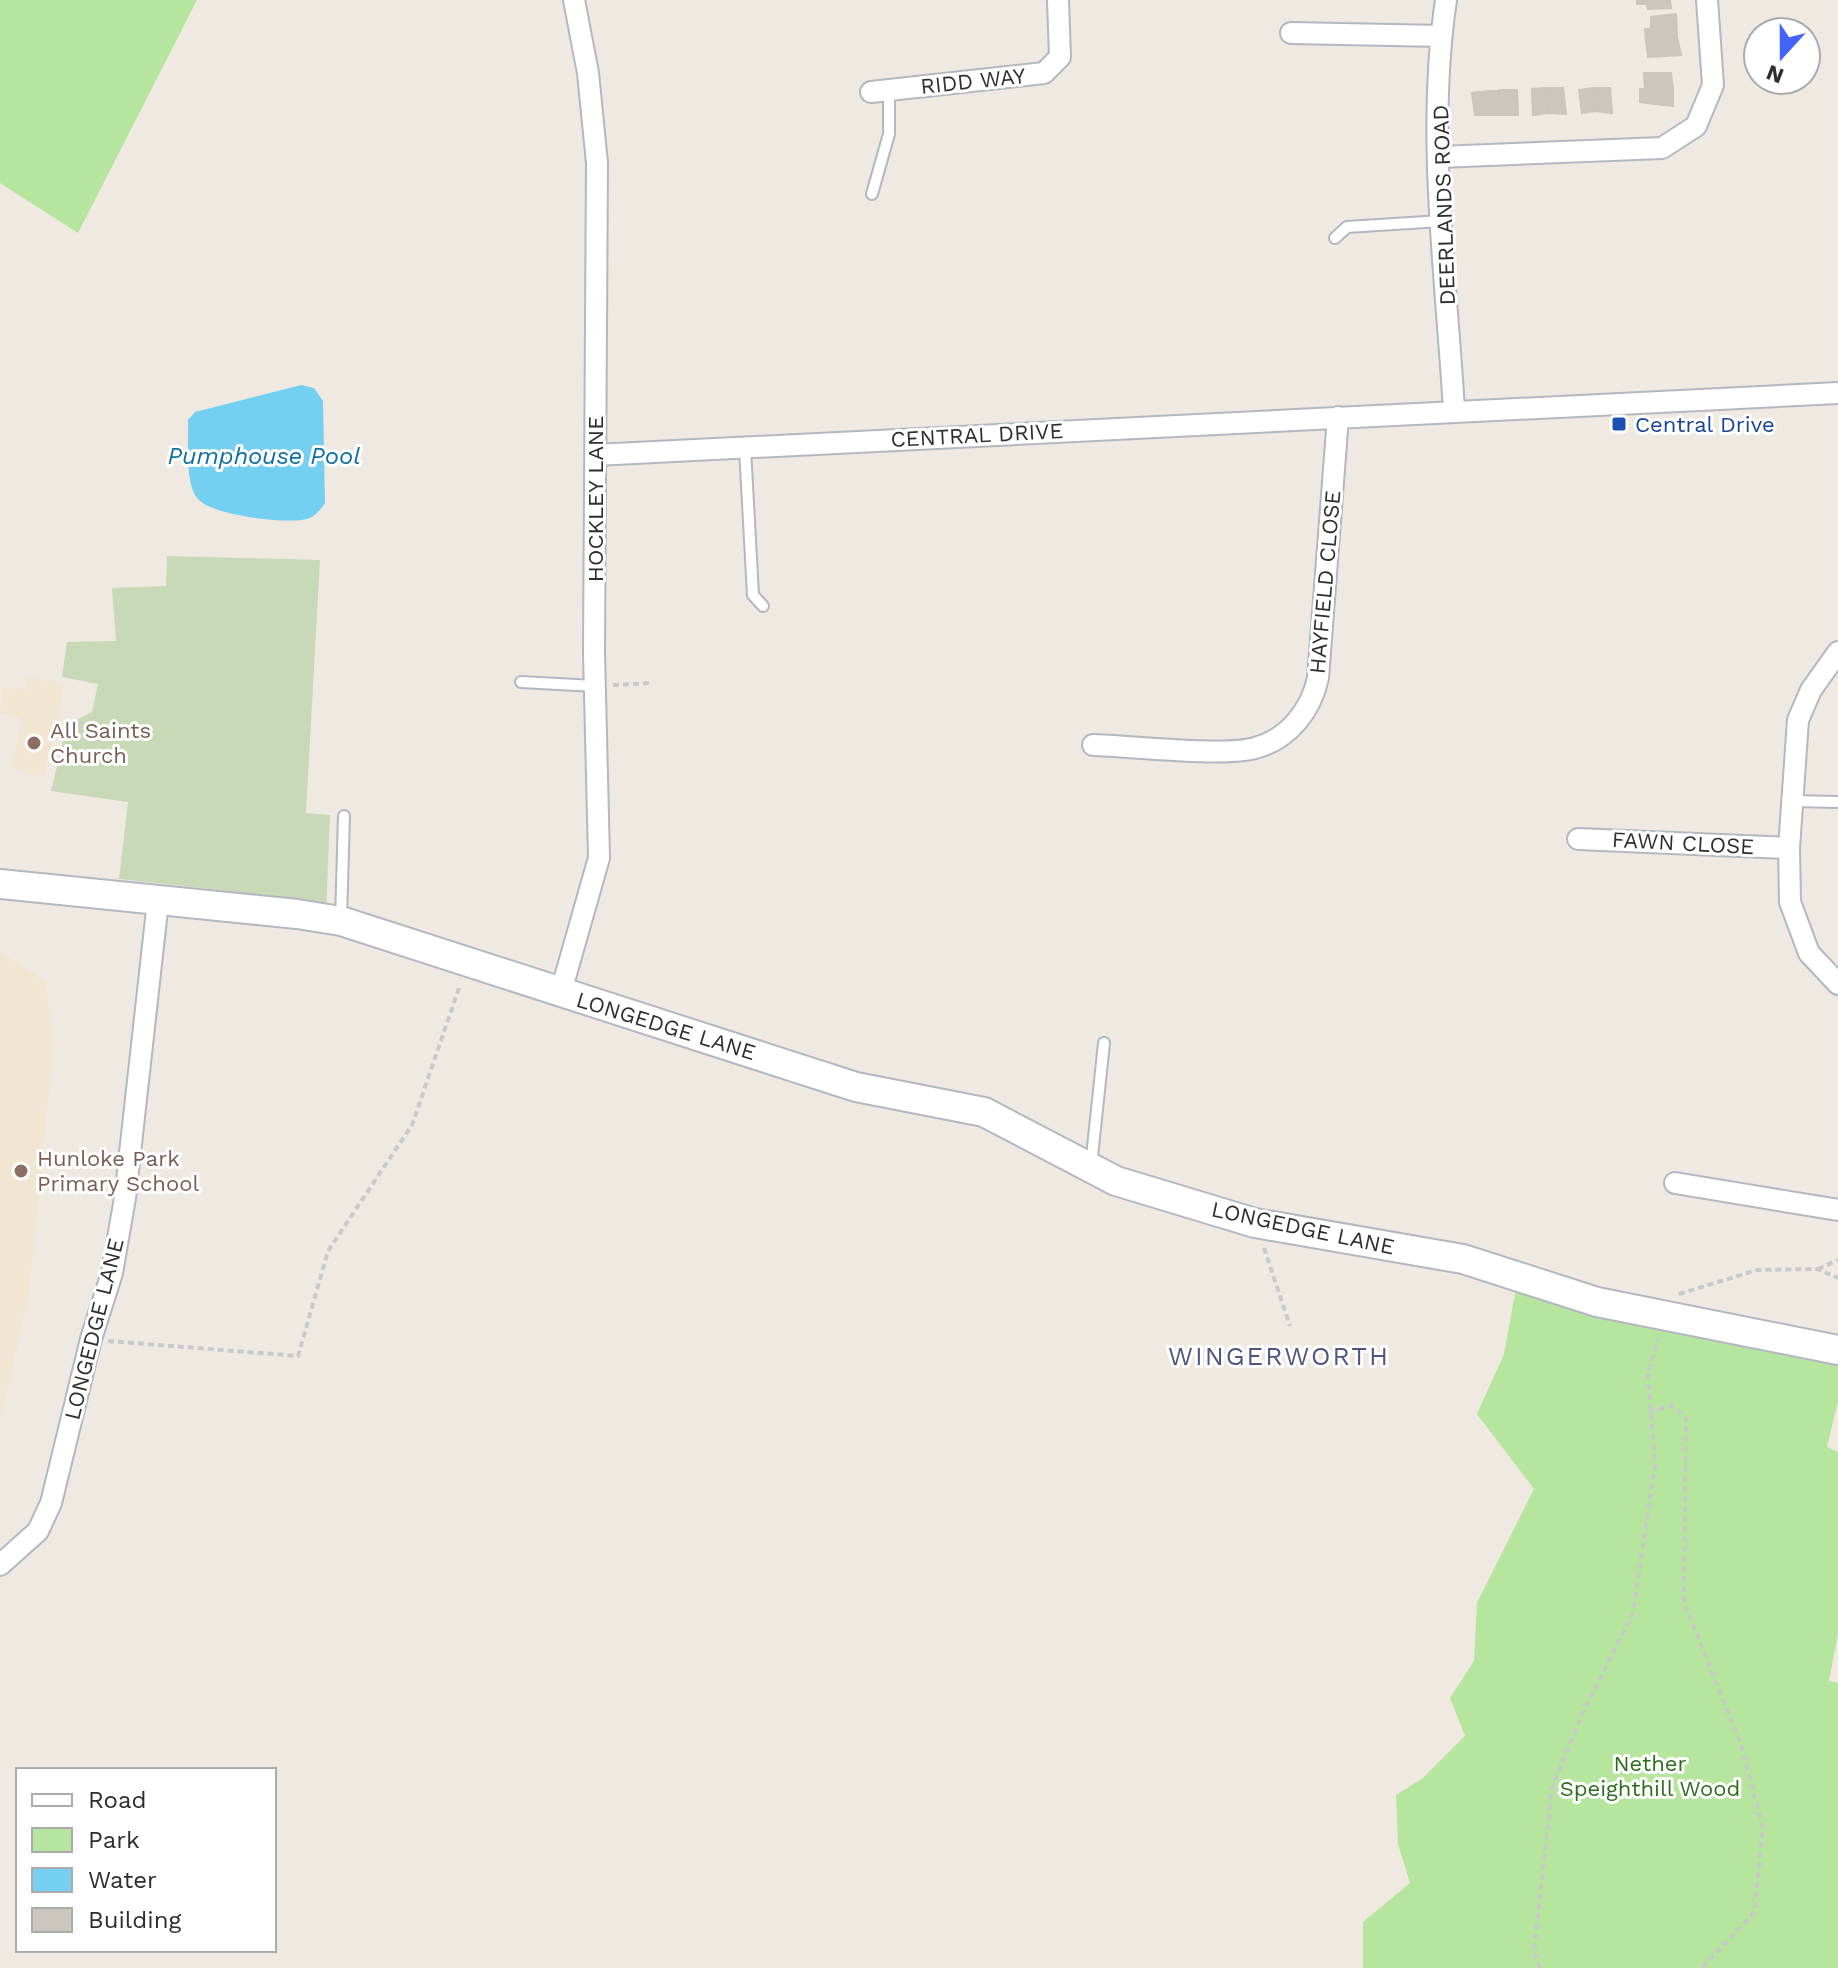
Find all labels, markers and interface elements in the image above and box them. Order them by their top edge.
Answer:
north arrow [1742,16,1822,96]
text: N [1763,60,1787,89]
street label: RIDD WAY [919,63,1027,99]
street label: DEERLANDS ROAD [1428,104,1460,306]
place label: Central Drive [1635,412,1775,437]
marker: Central Drive [1610,415,1628,433]
street label: HOCKLEY LANE [583,416,608,582]
street label: CENTRAL DRIVE [890,418,1064,452]
water label: Pumphouse Pool [167,442,361,470]
street label: HAYFIELD CLOSE [1305,489,1345,675]
place label: All Saints Church [50,718,151,768]
marker: All Saints Church [25,734,43,752]
street label: FAWN CLOSE [1611,827,1755,859]
street label: LONGEDGE LANE [573,987,759,1065]
place label: Hunloke Park Primary School [37,1146,199,1196]
marker: Hunloke Park Primary School [12,1162,30,1180]
street label: LONGEDGE LANE [1209,1196,1397,1260]
street label: LONGEDGE LANE [59,1236,129,1422]
district label: WINGERWORTH [1168,1341,1390,1371]
park label: Nether Speighthill Wood [1560,1751,1740,1801]
legend [16,1768,276,1952]
text: Road [88,1786,147,1814]
text: Park [88,1826,140,1854]
text: Water [88,1866,157,1894]
text: Building [88,1906,181,1934]

